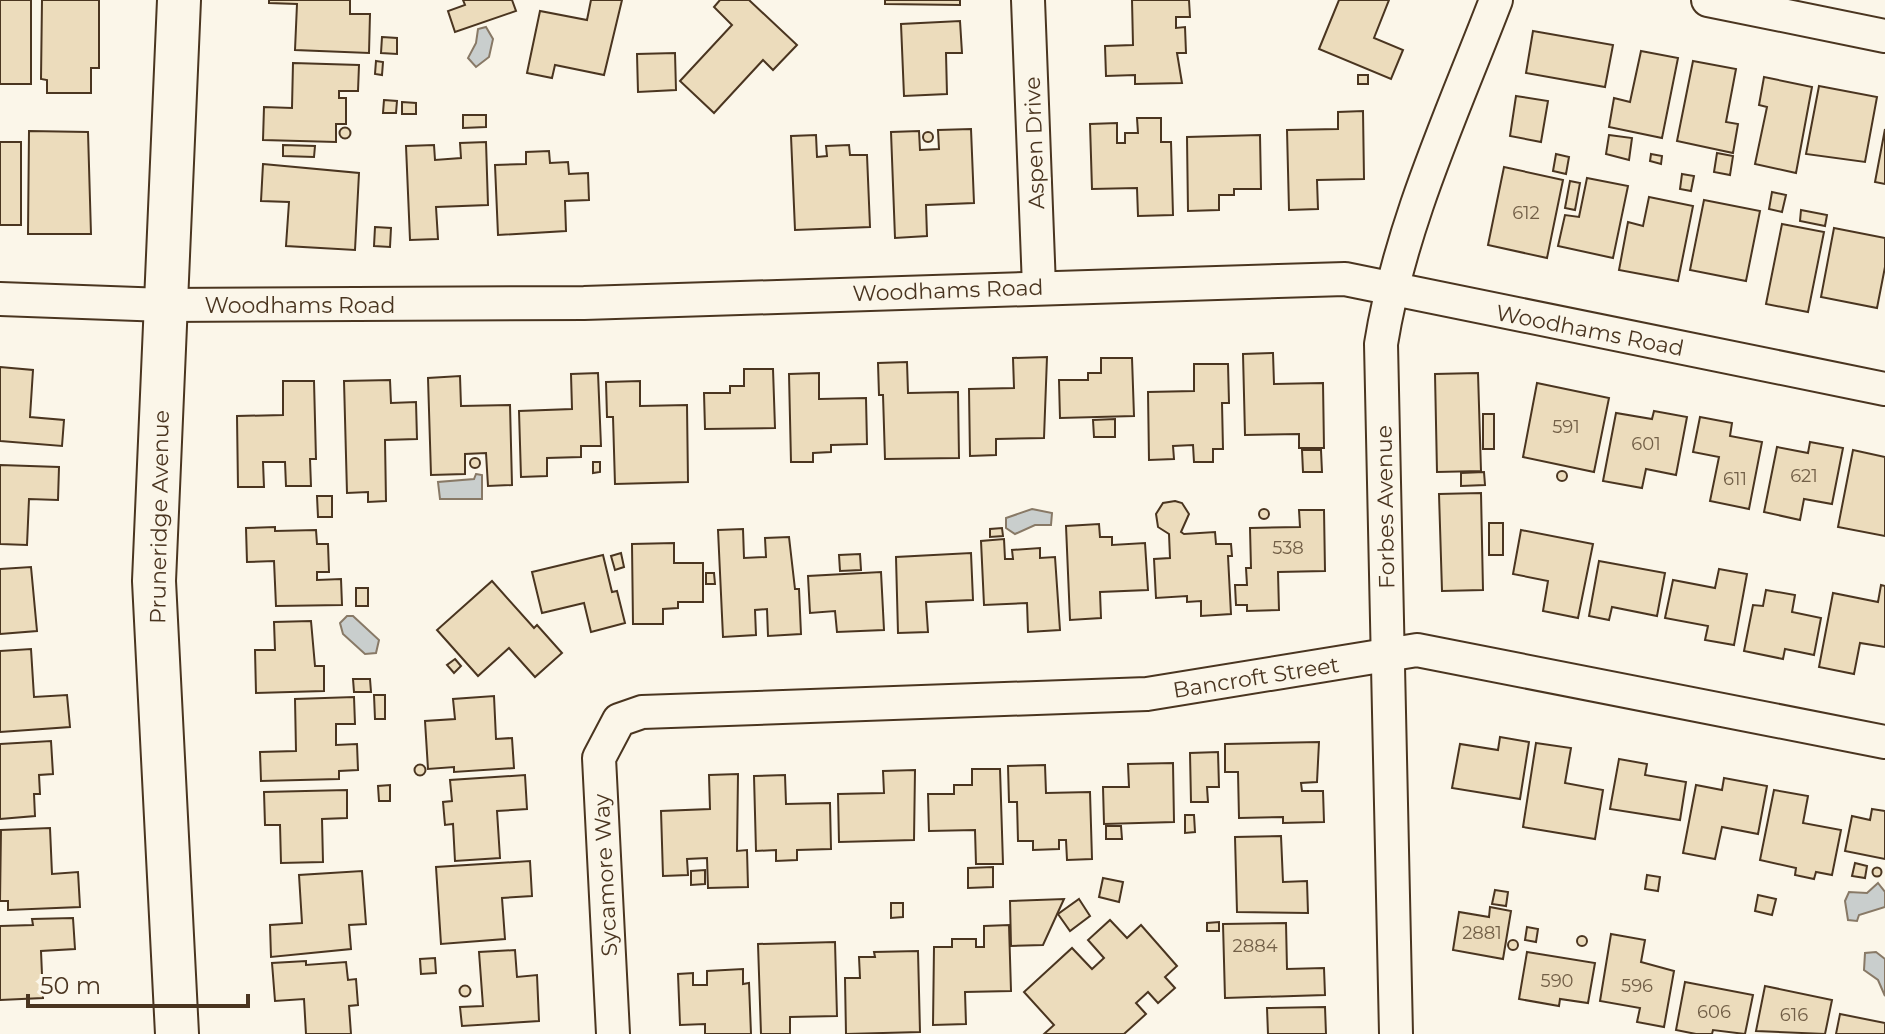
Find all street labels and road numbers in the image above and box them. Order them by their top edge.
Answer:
street label: Aspen Drive [1019,76,1050,210]
street label: Woodhams Road [852,274,1044,307]
street label: Woodhams Road [205,292,395,319]
street label: Woodhams Road [1494,299,1686,362]
street label: Pruneridge Avenue [144,410,175,624]
street label: Forbes Avenue [1371,425,1400,589]
street label: Bancroft Street [1171,651,1341,704]
street label: Sycamore Way [588,793,623,957]

